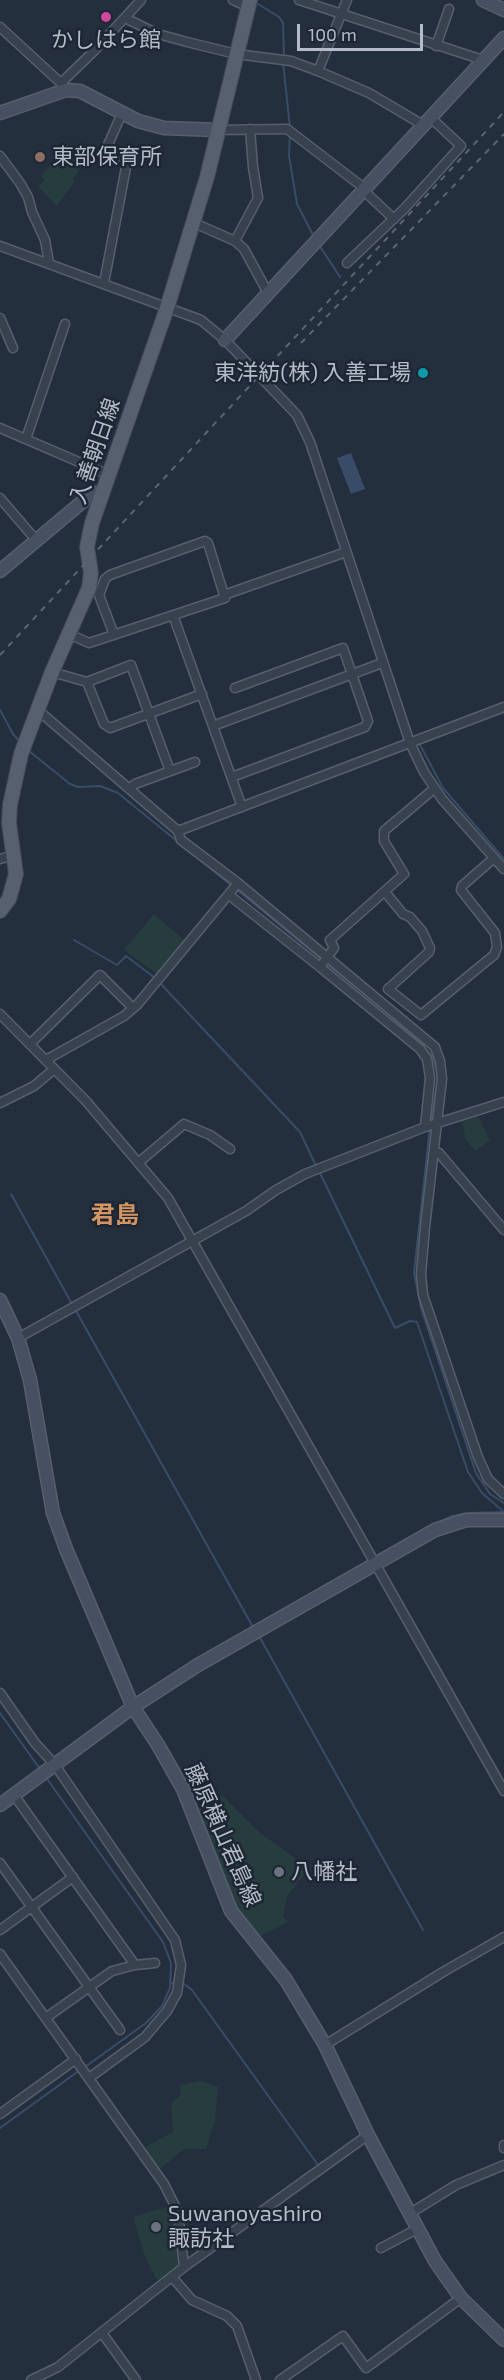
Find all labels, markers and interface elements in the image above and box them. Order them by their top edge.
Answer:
marker: かしはら館 [99,10,113,24]
scale bar [300,12,426,50]
text: 100 m [308,23,357,45]
place label: かしはら館 [51,27,161,53]
place label: 東部保育所 [52,144,162,170]
marker: 東部保育所 [33,150,47,164]
place label: 東洋紡(株) 入善工場 [214,360,411,386]
marker: 東洋紡(株) 入善工場 [416,366,430,380]
street label: 入善朝日線 [65,395,125,507]
district label: 君島 [91,1201,139,1229]
street label: 藤原横山君島線 [180,1759,266,1911]
place label: 八幡社 [291,1859,357,1885]
marker: 八幡社 [272,1865,286,1879]
place label: Suwanoyashiro 諏訪社 [168,2201,322,2252]
marker: Suwanoyashiro 諏訪社 [149,2220,163,2234]

